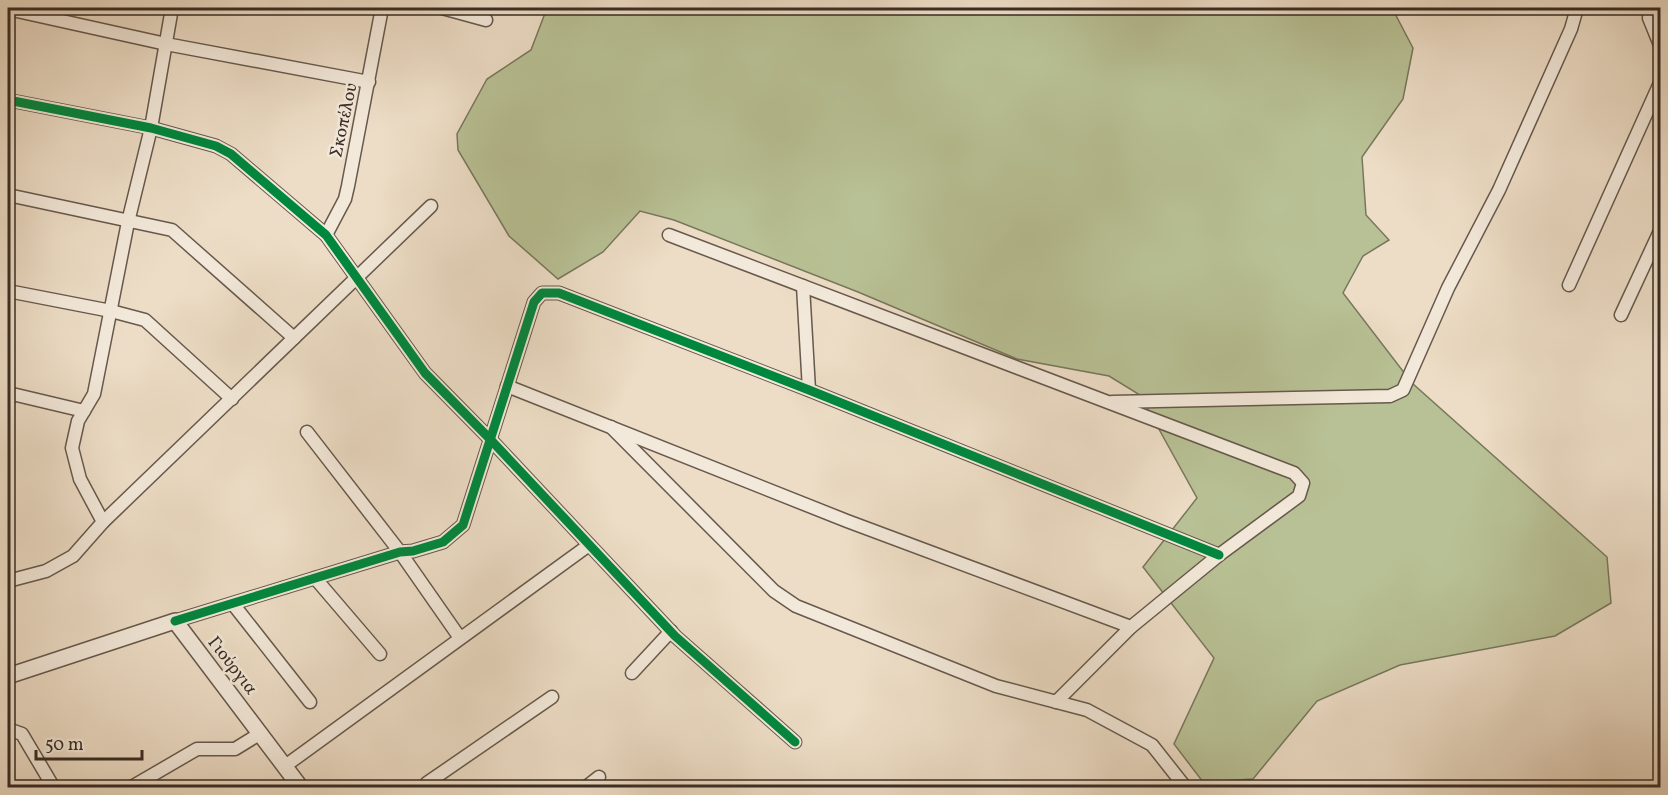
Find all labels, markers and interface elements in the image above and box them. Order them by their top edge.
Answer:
street label: Σκοπέλου [324,81,365,160]
street label: Γιούργια [201,631,263,701]
scale bar [36,723,142,761]
text: 50 m [45,733,84,758]

